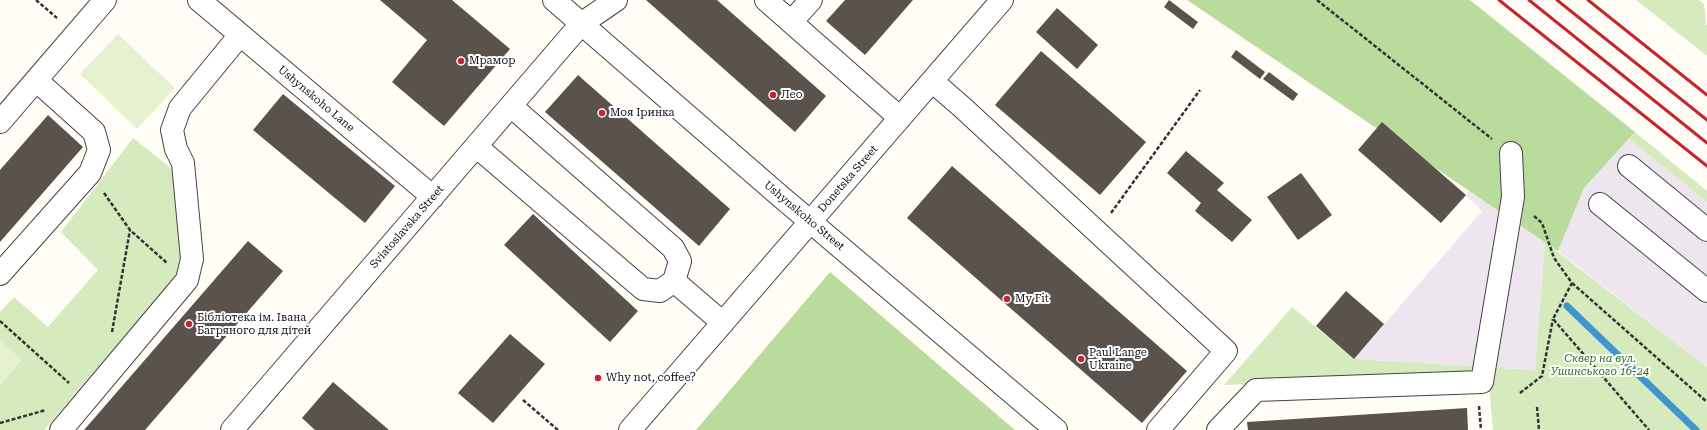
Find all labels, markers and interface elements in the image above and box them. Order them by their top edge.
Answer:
place label: Мрамор [469,54,515,68]
marker: Мрамор [456,56,466,66]
street label: Ushynskoho Lane [275,63,357,135]
place label: Лео [781,88,802,102]
marker: Лео [768,90,778,100]
place label: Моя Іринка [610,106,675,120]
marker: Моя Іринка [597,108,607,118]
street label: Donetska Street [815,143,881,215]
street label: Ushynskoho Street [761,178,847,254]
street label: Sviatoslavska Street [367,183,447,271]
place label: My Fit [1015,292,1049,306]
marker: My Fit [1002,294,1012,304]
place label: Бібліотека ім. Івана Багряного для дітей [197,311,311,337]
marker: Бібліотека ім. Івана Багряного для дітей [184,319,194,329]
place label: Paul Lange Ukraine [1089,346,1147,372]
park label: Сквер на вул. Ушинського 16-24 [1551,352,1649,378]
marker: Paul Lange Ukraine [1076,354,1086,364]
place label: Why not, coffee? [606,371,696,385]
marker: Why not, coffee? [593,373,603,383]

